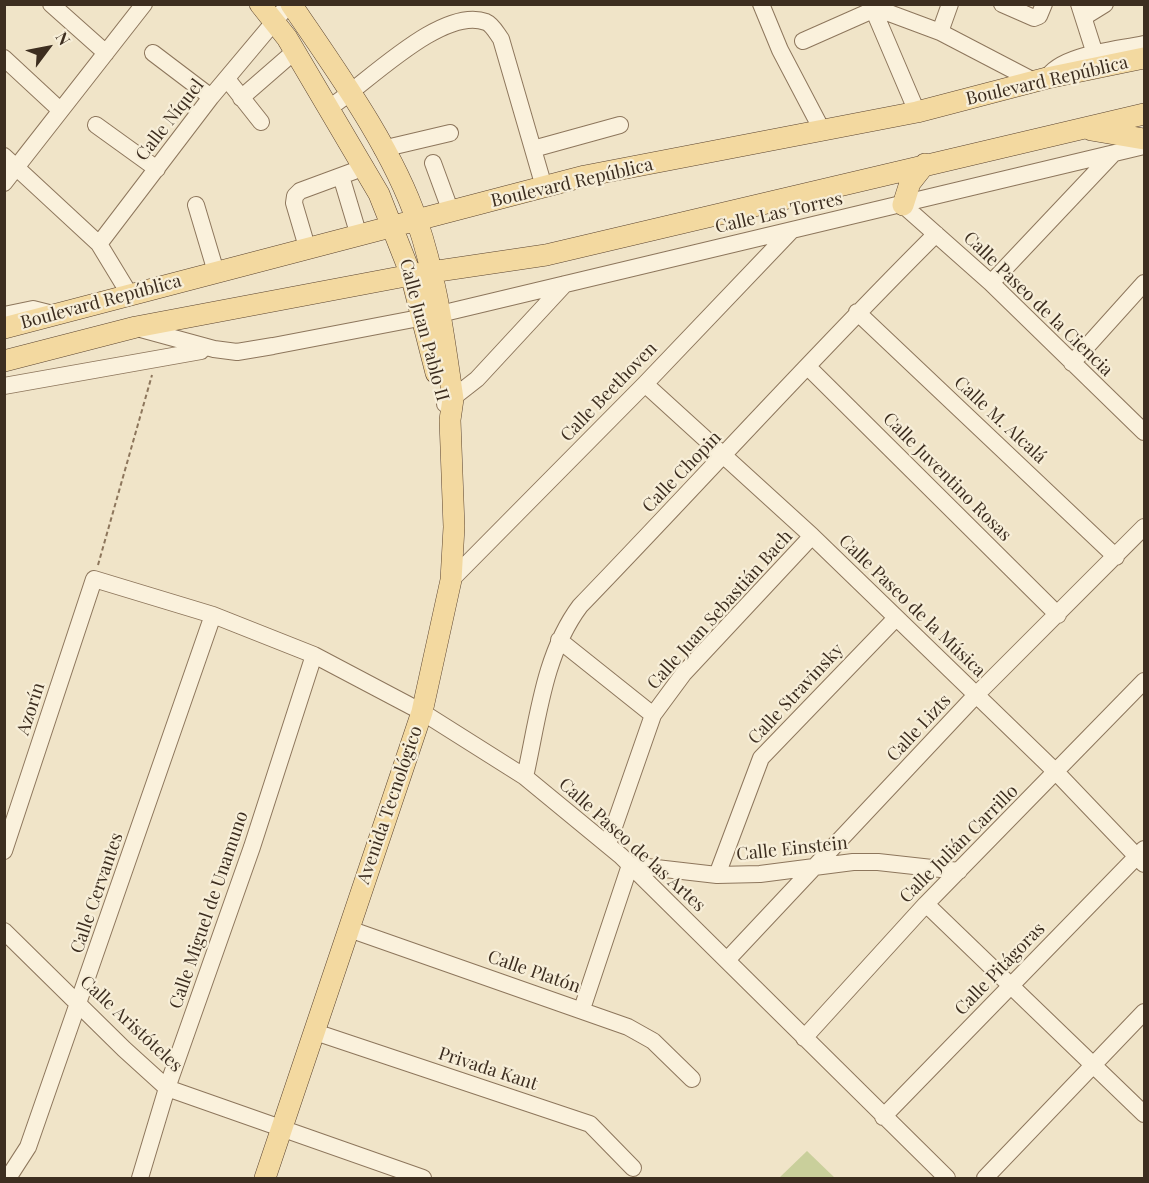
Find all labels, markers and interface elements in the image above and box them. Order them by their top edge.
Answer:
north arrow [18,18,78,78]
text: N [52,28,76,49]
street label: Boulevard República [964,52,1130,110]
street label: Calle Níquel [131,75,209,165]
street label: Boulevard República [489,154,655,212]
street label: Calle Las Torres [713,188,845,238]
street label: Calle Paseo de la Ciencia [959,227,1117,381]
street label: Calle Juan Pablo II [395,257,453,403]
street label: Boulevard República [18,270,184,334]
street label: Calle Beethoven [556,338,662,446]
street label: Calle M. Alcalá [950,372,1050,468]
street label: Calle Juventino Rosas [878,408,1016,546]
street label: Calle Chopin [638,427,726,517]
street label: Calle Juan Sebastián Bach [643,526,797,694]
street label: Calle Paseo de la Música [834,530,990,682]
street label: Calle Stravinsky [744,639,848,749]
street label: Azorín [12,680,50,738]
street label: Calle Lizts [882,690,956,766]
street label: Avenida Tecnológico [353,723,427,887]
street label: Calle Paseo de las Artes [554,774,710,916]
street label: Calle Julián Carrillo [895,780,1023,908]
street label: Calle Miguel de Unamuno [165,808,253,1012]
street label: Calle Cervantes [66,830,128,956]
street label: Calle Einstein [735,832,849,866]
street label: Calle Pitágoras [950,918,1050,1020]
street label: Calle Platón [485,946,583,998]
street label: Calle Aristóteles [76,971,186,1077]
street label: Privada Kant [436,1043,540,1095]

